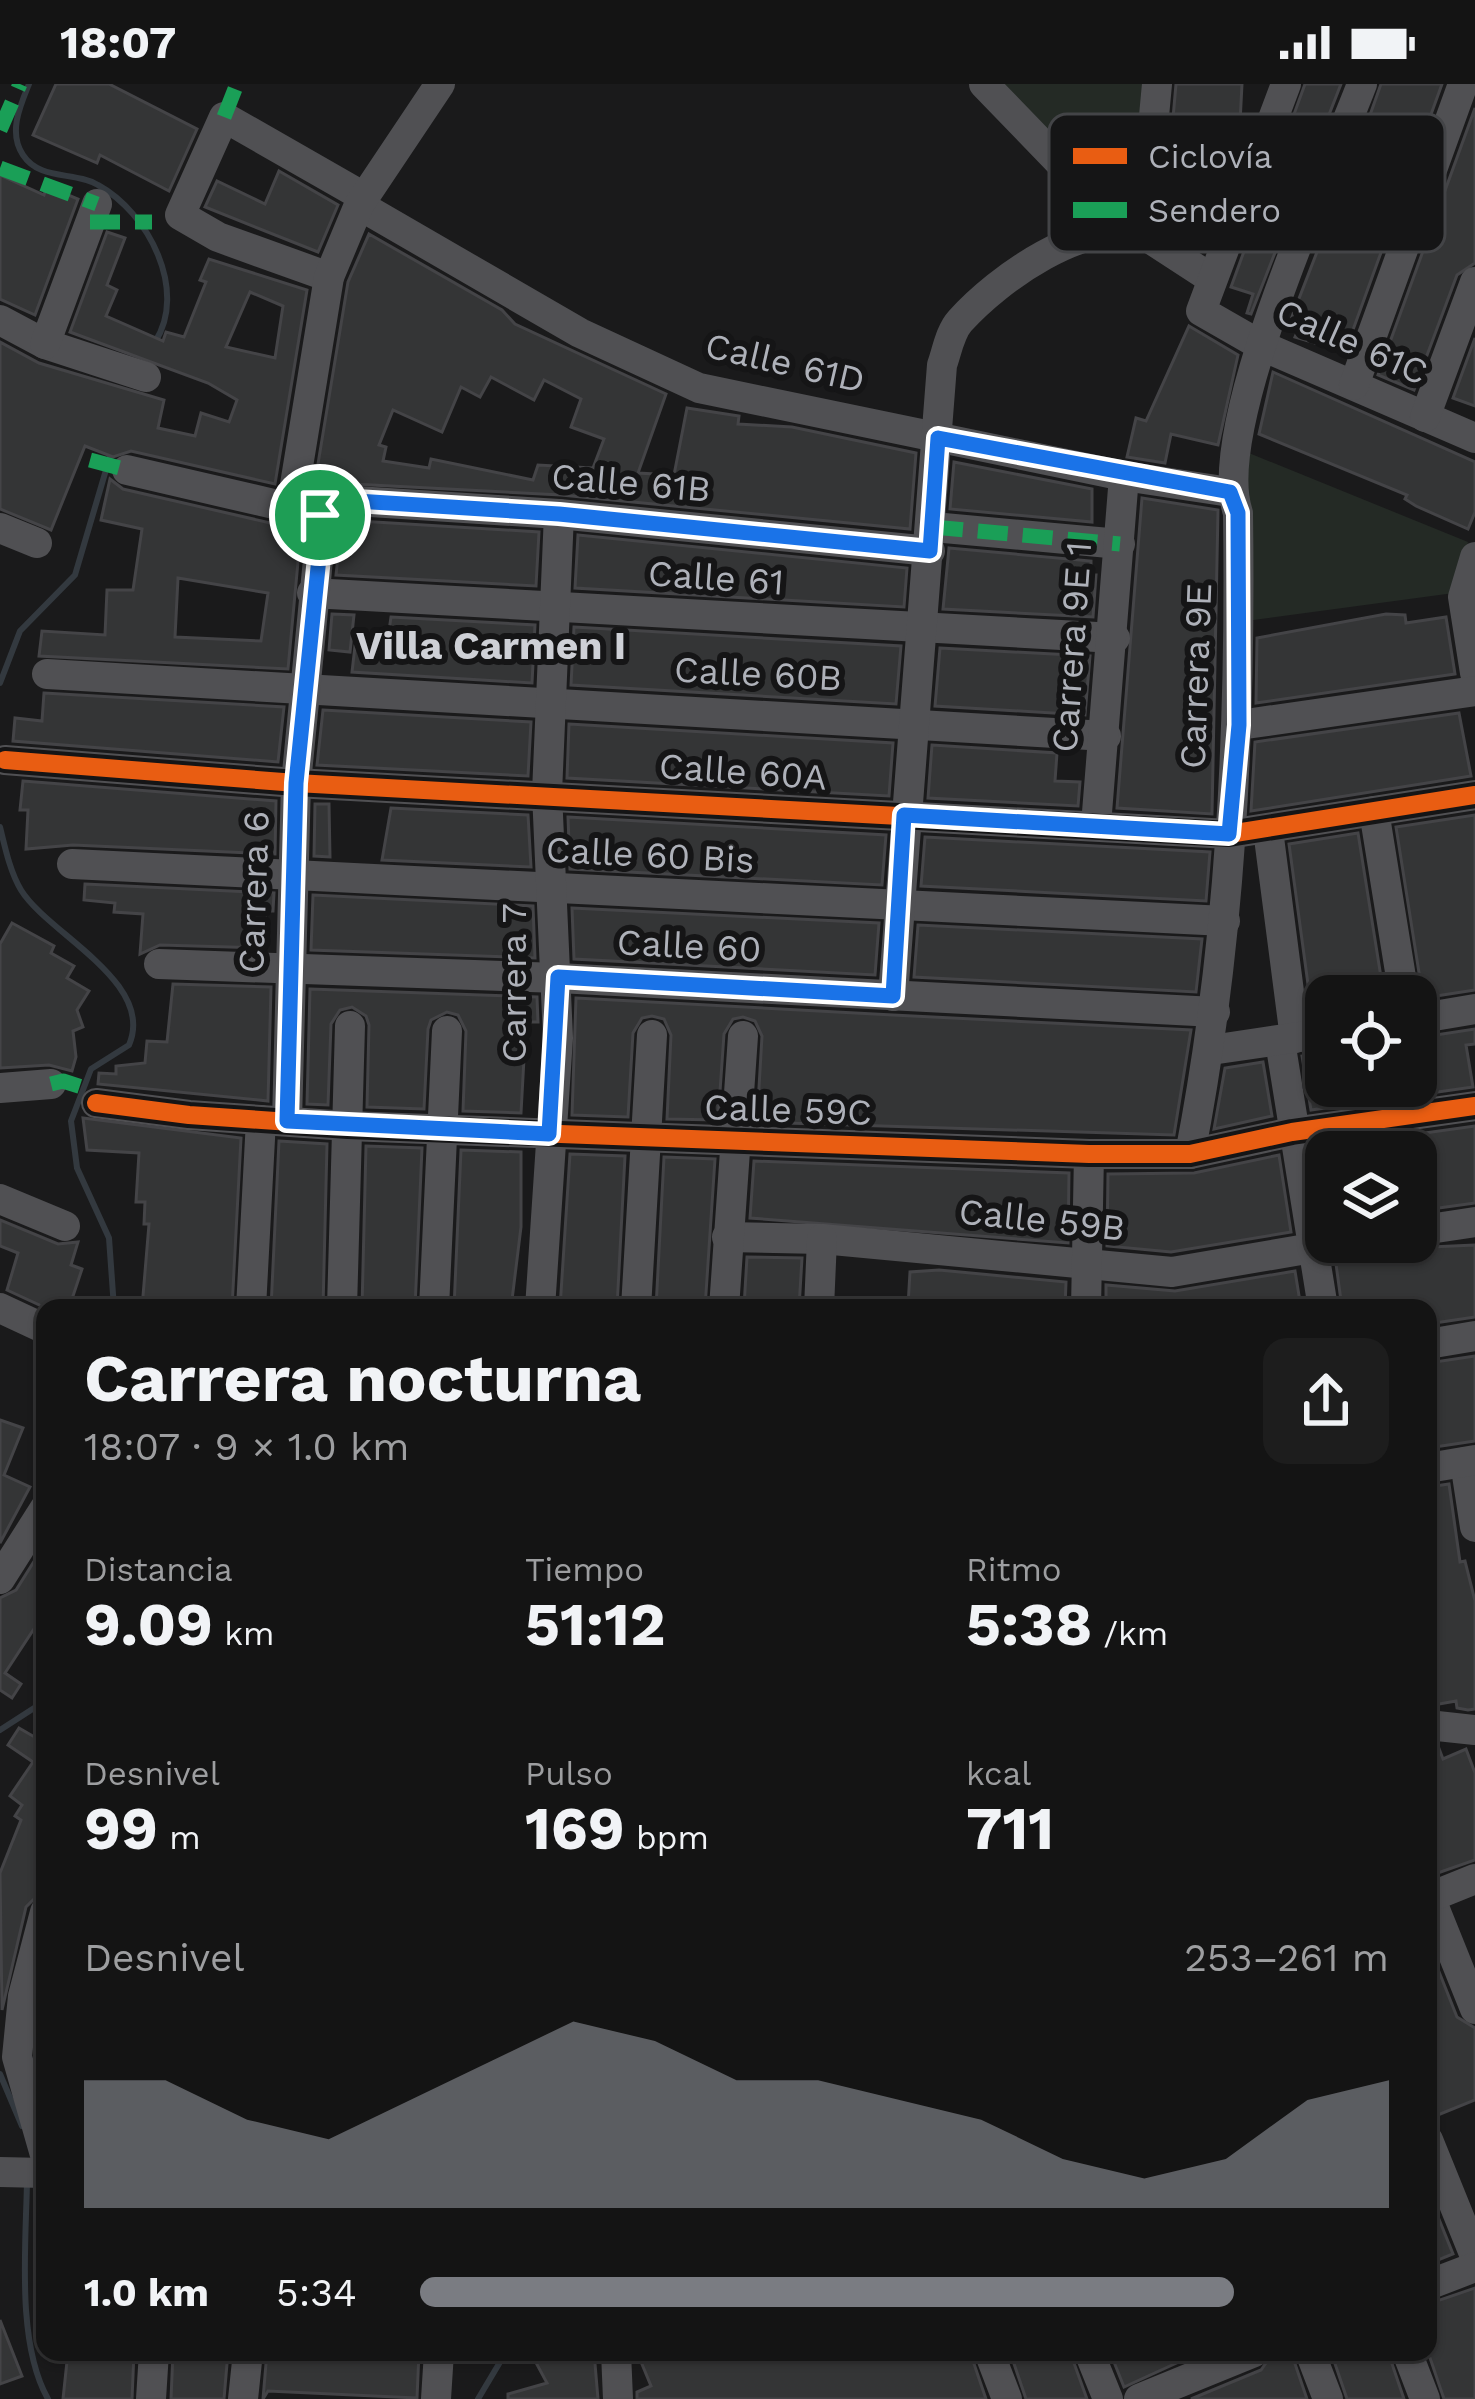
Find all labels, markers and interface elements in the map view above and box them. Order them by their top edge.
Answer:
text: 18:07 [60,16,176,69]
legend [1049,114,1445,252]
text: Ciclovía [1148,137,1272,176]
text: Sendero [1148,191,1281,230]
street label: Calle 61C [1270,290,1434,394]
street label: Calle 61D [701,324,869,402]
street label: Calle 61B [550,455,712,511]
pin [269,464,371,566]
icon: arrive [287,482,353,548]
street label: Carrera 9E 1 [1044,540,1100,754]
street label: Calle 61 [647,552,785,604]
street label: Carrera 9E [1172,582,1220,770]
district label: Villa Carmen I [356,623,626,668]
street label: Calle 60B [673,649,843,699]
street label: Calle 60A [658,745,828,799]
street label: Carrera 6 [230,810,278,974]
street label: Calle 60 Bis [545,829,755,881]
street label: Carrera 7 [493,903,535,1063]
street label: Calle 60 [616,921,762,971]
map controls [1305,975,1437,1263]
button: locate [1305,975,1437,1107]
street label: Calle 59C [703,1086,873,1134]
button: layers [1305,1131,1437,1263]
street label: Calle 59B [957,1190,1127,1250]
button: share [1263,1338,1389,1464]
text: Carrera nocturna [84,1340,641,1417]
text: 18:07 · 9 × 1.0 km [84,1424,409,1469]
text: Distancia [84,1550,233,1589]
text: Tiempo [525,1550,644,1589]
text: Ritmo [966,1550,1062,1589]
text: 9.09 [84,1589,213,1660]
text: 51:12 [525,1589,666,1660]
text: 5:38 [966,1589,1092,1660]
text: km [213,1614,274,1653]
text: /km [1092,1614,1168,1653]
text: Desnivel [84,1754,220,1793]
text: Pulso [525,1754,613,1793]
text: kcal [966,1754,1031,1793]
text: 99 [84,1793,158,1864]
text: 169 [525,1793,625,1864]
text: 711 [966,1793,1054,1864]
text: m [158,1818,201,1857]
text: bpm [625,1818,709,1857]
text: Desnivel [84,1935,244,1980]
text: 253–261 m [1184,1935,1389,1980]
text: 1.0 km [84,2270,209,2315]
text: 5:34 [276,2270,357,2315]

